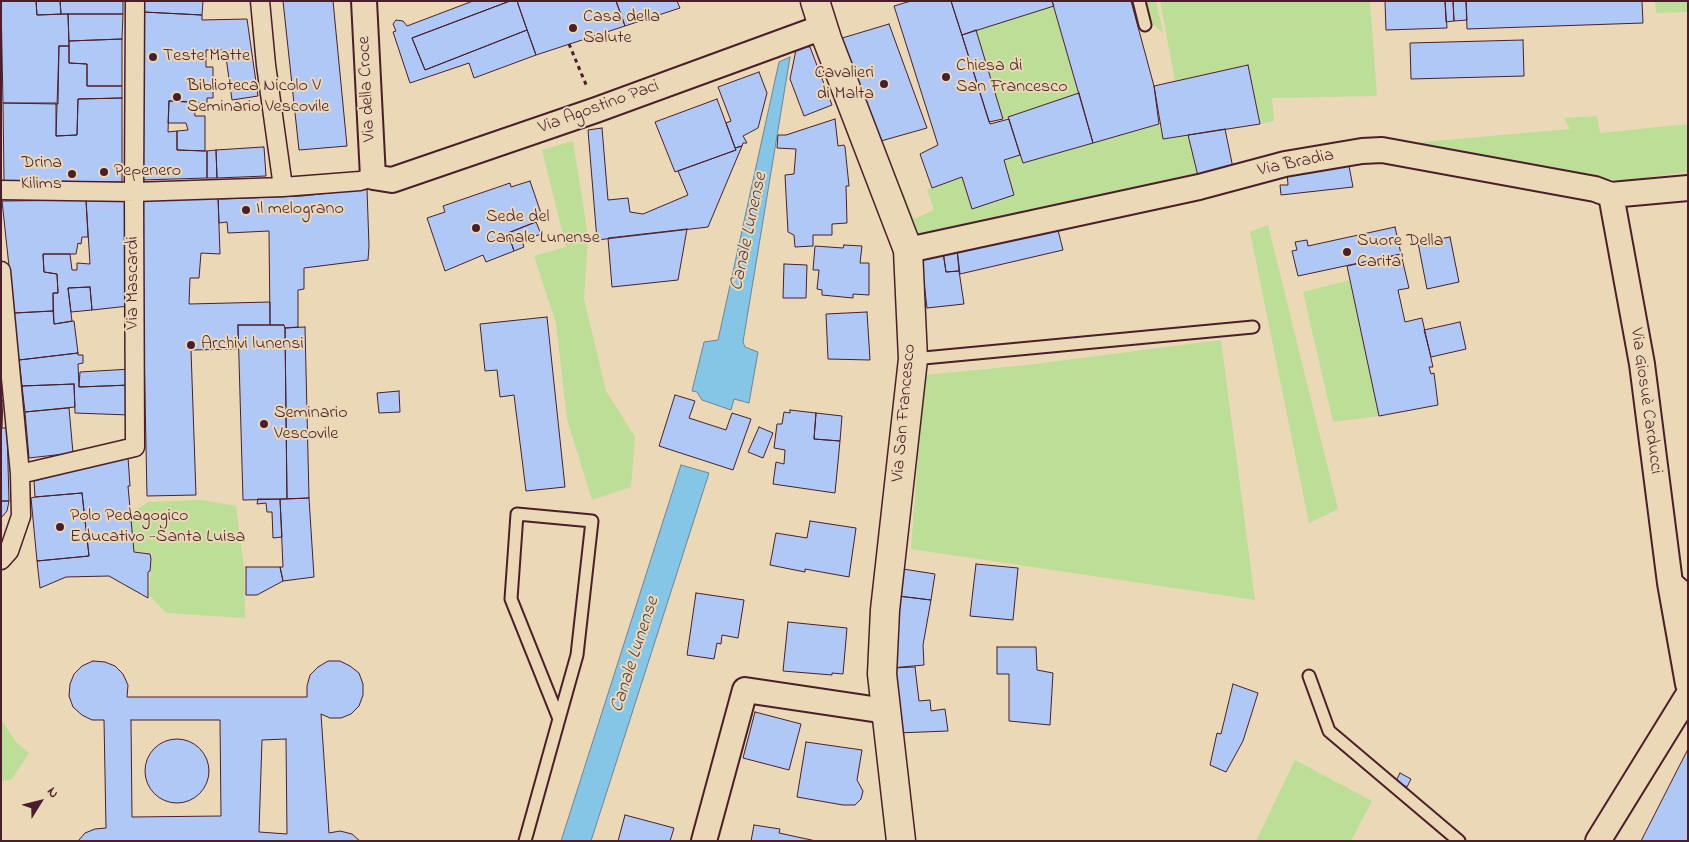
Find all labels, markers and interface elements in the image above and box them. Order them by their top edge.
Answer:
place label: Casa della Salute [583,7,660,50]
marker: Casa della Salute [567,22,579,34]
street label: Via della Croce [354,35,382,143]
place label: Teste Matte [163,46,250,68]
marker: Teste Matte [147,51,159,63]
place label: Chiesa di San Francesco [956,56,1068,98]
place label: Cavalieri di Malta [815,63,874,106]
marker: Chiesa di San Francesco [940,71,952,83]
place label: Biblioteca Nicolo V Seminario Vescovile [187,76,329,118]
street label: Via Agostino Paci [536,76,662,140]
marker: Cavalieri di Malta [878,78,890,90]
marker: Biblioteca Nicolo V Seminario Vescovile [171,91,183,103]
street label: Via Bradia [1256,145,1336,183]
place label: Drina Kilims [21,153,62,195]
place label: Pepenero [114,161,181,183]
marker: Pepenero [98,166,110,178]
marker: Drina Kilims [66,168,78,180]
water label: Canale Lunense [726,171,774,293]
place label: Il melograno [256,199,344,221]
marker: Il melograno [240,204,252,216]
place label: Sede del Canale Lunense [486,207,600,250]
marker: Sede del Canale Lunense [470,222,482,234]
place label: Suore Della Carita' [1357,231,1443,274]
street label: Via Mascardi [123,236,145,330]
marker: Suore Della Carita' [1341,246,1353,258]
street label: Via Giosuè Carducci [1624,326,1666,476]
place label: Archivi lunensi [201,334,304,356]
marker: Archivi lunensi [185,339,197,351]
street label: Via San Francesco [888,343,922,483]
place label: Seminario Vescovile [274,403,348,446]
marker: Seminario Vescovile [258,418,270,430]
place label: Polo Pedagogico Educativo -Santa Luisa [70,506,245,548]
marker: Polo Pedagogico Educativo -Santa Luisa [54,521,66,533]
water label: Canale Lunense [607,594,665,716]
north arrow [15,777,65,827]
text: N [41,783,64,803]

